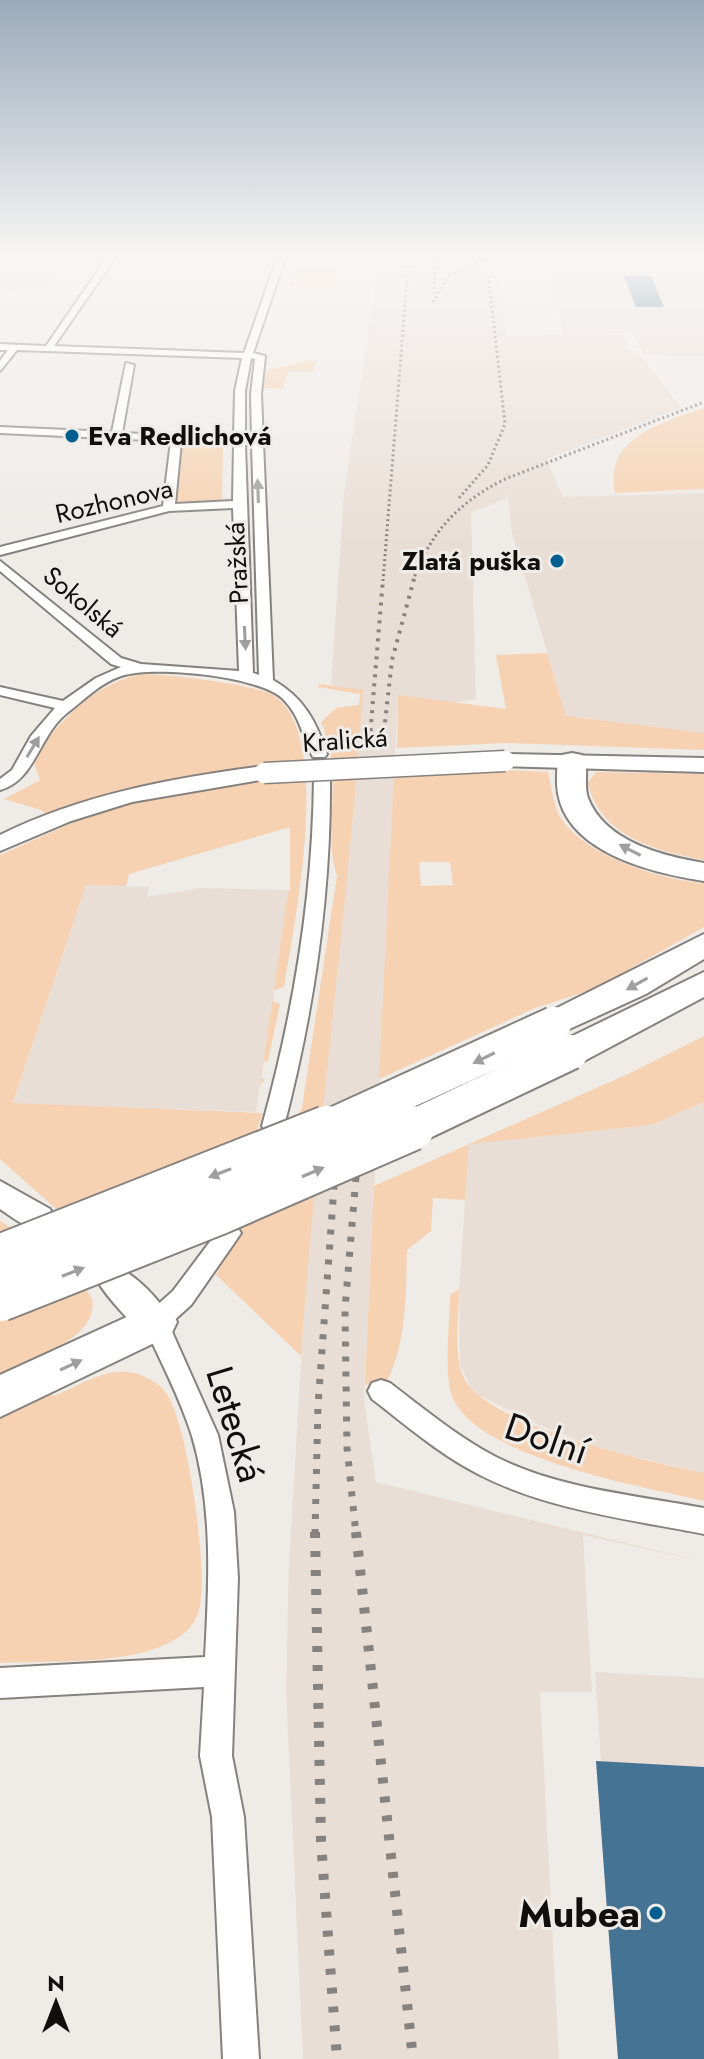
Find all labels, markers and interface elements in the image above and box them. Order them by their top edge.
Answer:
place label: Eva Redlichová [88,417,272,455]
marker: Eva Redlichová [63,427,81,445]
street label: Rozhonova [51,469,177,533]
one-way arrow [252,478,265,503]
street label: Pražská [216,521,258,605]
place label: Zlatá puška [402,542,541,580]
marker: Zlatá puška [548,552,566,570]
street label: Sokolská [35,557,131,647]
one-way arrow [238,626,251,651]
street label: Kralická [301,718,389,762]
one-way arrow [25,736,39,758]
one-way arrow [618,844,641,857]
one-way arrow [625,977,648,991]
one-way arrow [472,1052,495,1065]
one-way arrow [301,1165,325,1178]
one-way arrow [208,1167,232,1180]
one-way arrow [61,1265,85,1278]
one-way arrow [59,1358,83,1372]
street label: Letecká [192,1359,280,1489]
street label: Dolní [498,1398,598,1479]
place label: Mubea [519,1886,640,1941]
marker: Mubea [647,1904,665,1922]
north arrow [16,1963,96,2043]
text: N [47,1967,65,1999]

